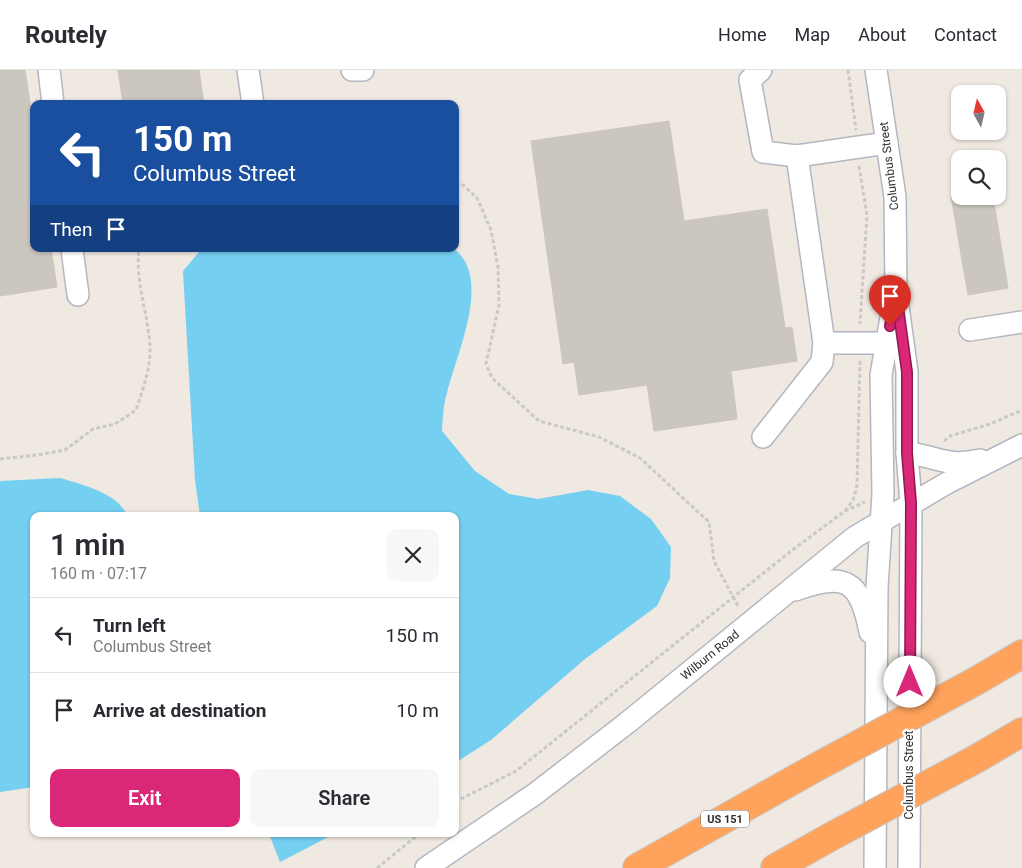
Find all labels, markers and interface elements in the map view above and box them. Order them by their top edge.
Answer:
text: Routely [25,21,107,49]
text: Home [718,24,767,45]
text: Map [795,24,830,45]
text: About [858,24,906,45]
text: Contact [934,24,997,45]
north arrow [951,85,1006,140]
map controls [951,85,1006,205]
text: 150 m [133,119,232,160]
icon: left [50,120,115,185]
street label: Columbus Street [877,121,901,211]
button: search [951,150,1006,205]
text: Columbus Street [133,161,296,186]
icon: arrive [102,215,130,243]
text: Then [50,218,92,241]
pin [869,275,911,326]
icon: arrive [876,282,904,310]
text: 1 min [50,527,125,562]
button: close [387,529,439,581]
text: 160 m · 07:17 [50,564,147,583]
text: Turn left [93,614,166,637]
icon: left [50,621,78,649]
text: 150 m [386,624,439,647]
street label: Wilburn Road [678,627,742,683]
text: Columbus Street [93,637,212,656]
position arrow [883,655,935,707]
icon: arrive [50,696,78,724]
text: Arrive at destination [93,699,266,722]
text: 10 m [396,699,439,722]
street label: Columbus Street [902,730,916,819]
button: Exit [50,769,240,827]
button: Share [250,769,439,827]
road number: US 151 [701,811,749,828]

